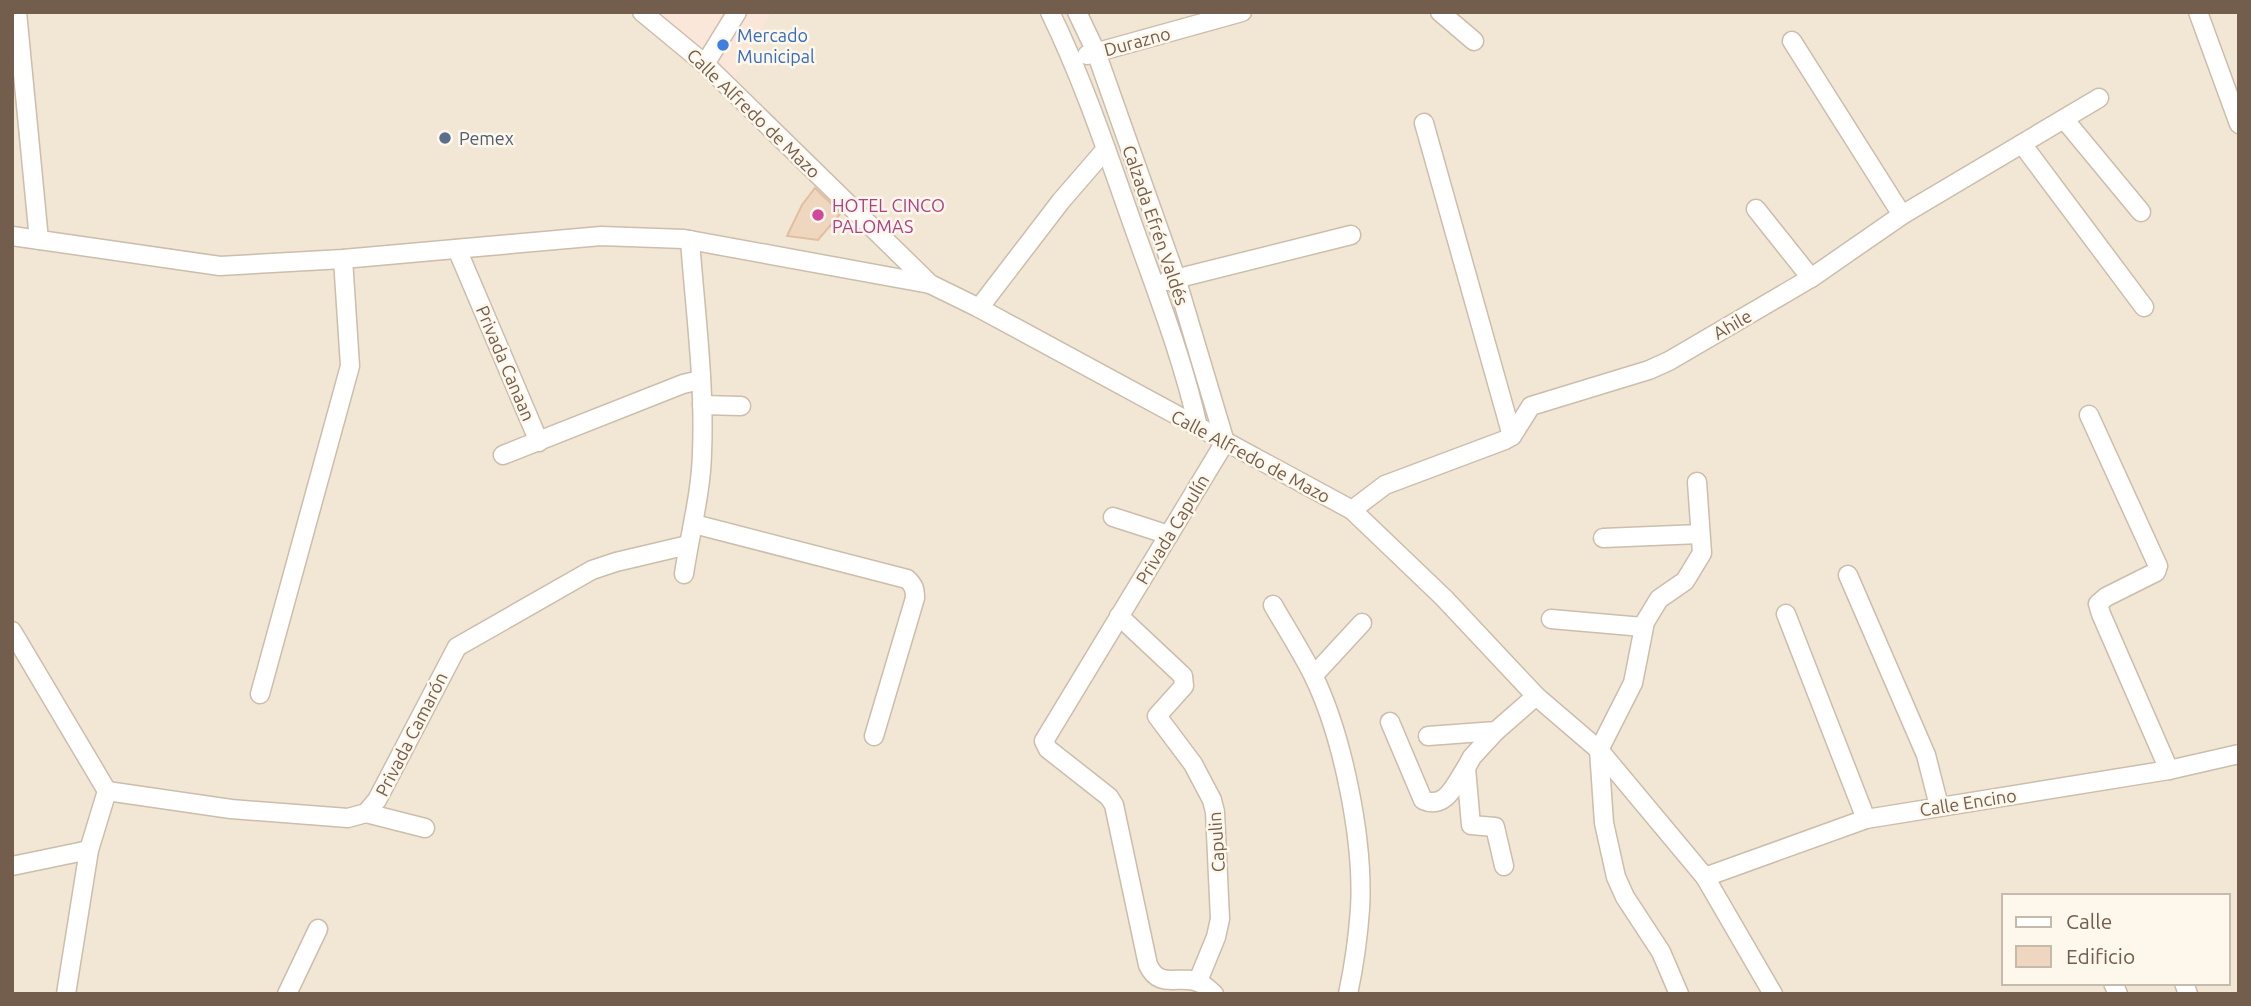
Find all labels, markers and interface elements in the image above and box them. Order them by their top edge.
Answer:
street label: Durazno [1102,23,1172,59]
place label: Mercado Municipal [737,25,815,66]
marker: Mercado Municipal [715,37,731,53]
street label: Calle Alfredo de Mazo [683,44,825,182]
place label: Pemex [459,128,514,148]
marker: Pemex [437,130,453,146]
street label: Calzada Efrén Valdés [1119,142,1193,308]
place label: HOTEL CINCO PALOMAS [832,195,945,236]
marker: HOTEL CINCO PALOMAS [810,207,826,223]
street label: Privada Canaan [473,302,539,424]
street label: Ahile [1709,305,1755,343]
street label: Calle Alfredo de Mazo [1168,406,1334,506]
street label: Privada Capulín [1131,471,1213,587]
street label: Privada Camarón [371,669,451,799]
street label: Calle Encino [1918,784,2018,820]
street label: Capulin [1204,811,1228,873]
legend [2002,894,2230,985]
text: Calle [2066,909,2112,933]
text: Edificio [2066,944,2135,968]

